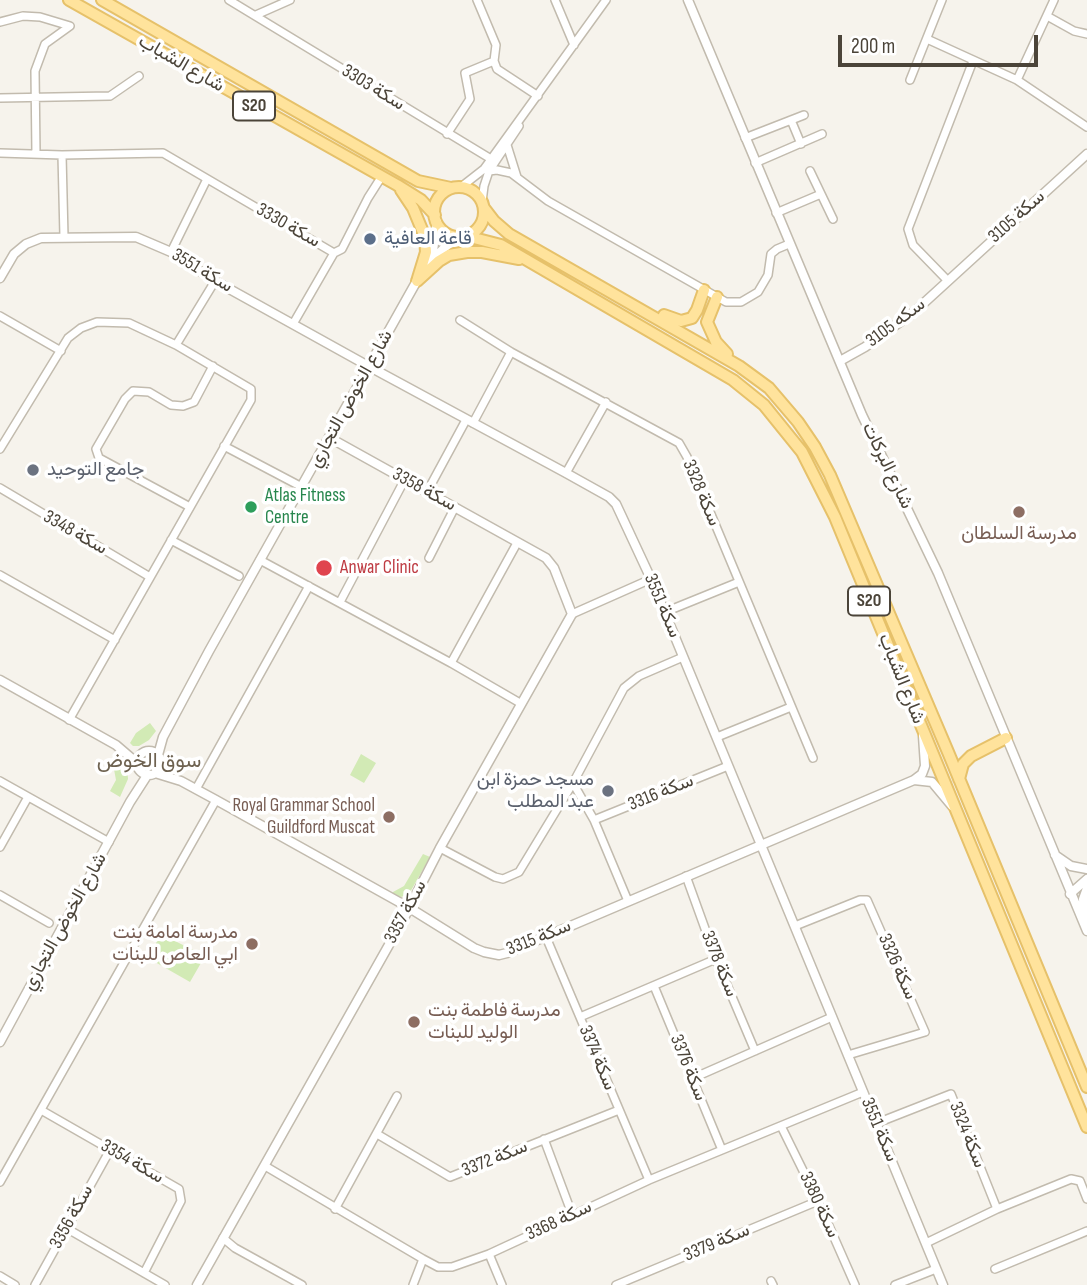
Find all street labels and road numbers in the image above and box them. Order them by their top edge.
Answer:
street label: شارع الشباب [134,30,228,98]
street label: سكة 3303 [337,60,409,116]
road number: S20 [233,92,275,120]
street label: سكة 3105 [984,186,1050,248]
street label: سكة 3330 [252,199,324,253]
street label: سكة 3551 [167,244,237,298]
street label: سكه 3105 [862,293,930,353]
street label: شارع الخوض التجاري [304,326,398,472]
street label: شارع البركات [856,419,918,513]
street label: سكة 3328 [677,456,725,530]
street label: سكة 3358 [388,463,460,517]
street label: سكة 3348 [39,506,111,560]
street label: سكة 3551 [638,571,686,641]
road number: S20 [848,586,890,616]
street label: شارع الشباب [873,631,929,727]
street label: سكة 3316 [625,770,697,816]
street label: شارع الخوض التجاري [18,849,112,995]
street label: سكة 3357 [380,876,432,948]
street label: سكة 3315 [503,915,575,961]
street label: سكة 3378 [695,928,743,1000]
street label: سكة 3326 [872,931,922,1003]
street label: سكة 3374 [573,1022,621,1094]
street label: سكة 3376 [664,1032,712,1104]
street label: سكة 3551 [855,1095,903,1165]
street label: سكة 3324 [943,1099,991,1171]
street label: سكة 3354 [96,1135,168,1189]
street label: سكة 3372 [459,1136,531,1182]
street label: سكة 3380 [794,1168,844,1242]
street label: سكة 3356 [45,1181,99,1253]
street label: سكة 3368 [522,1196,596,1246]
street label: سكة 3379 [681,1219,753,1267]

